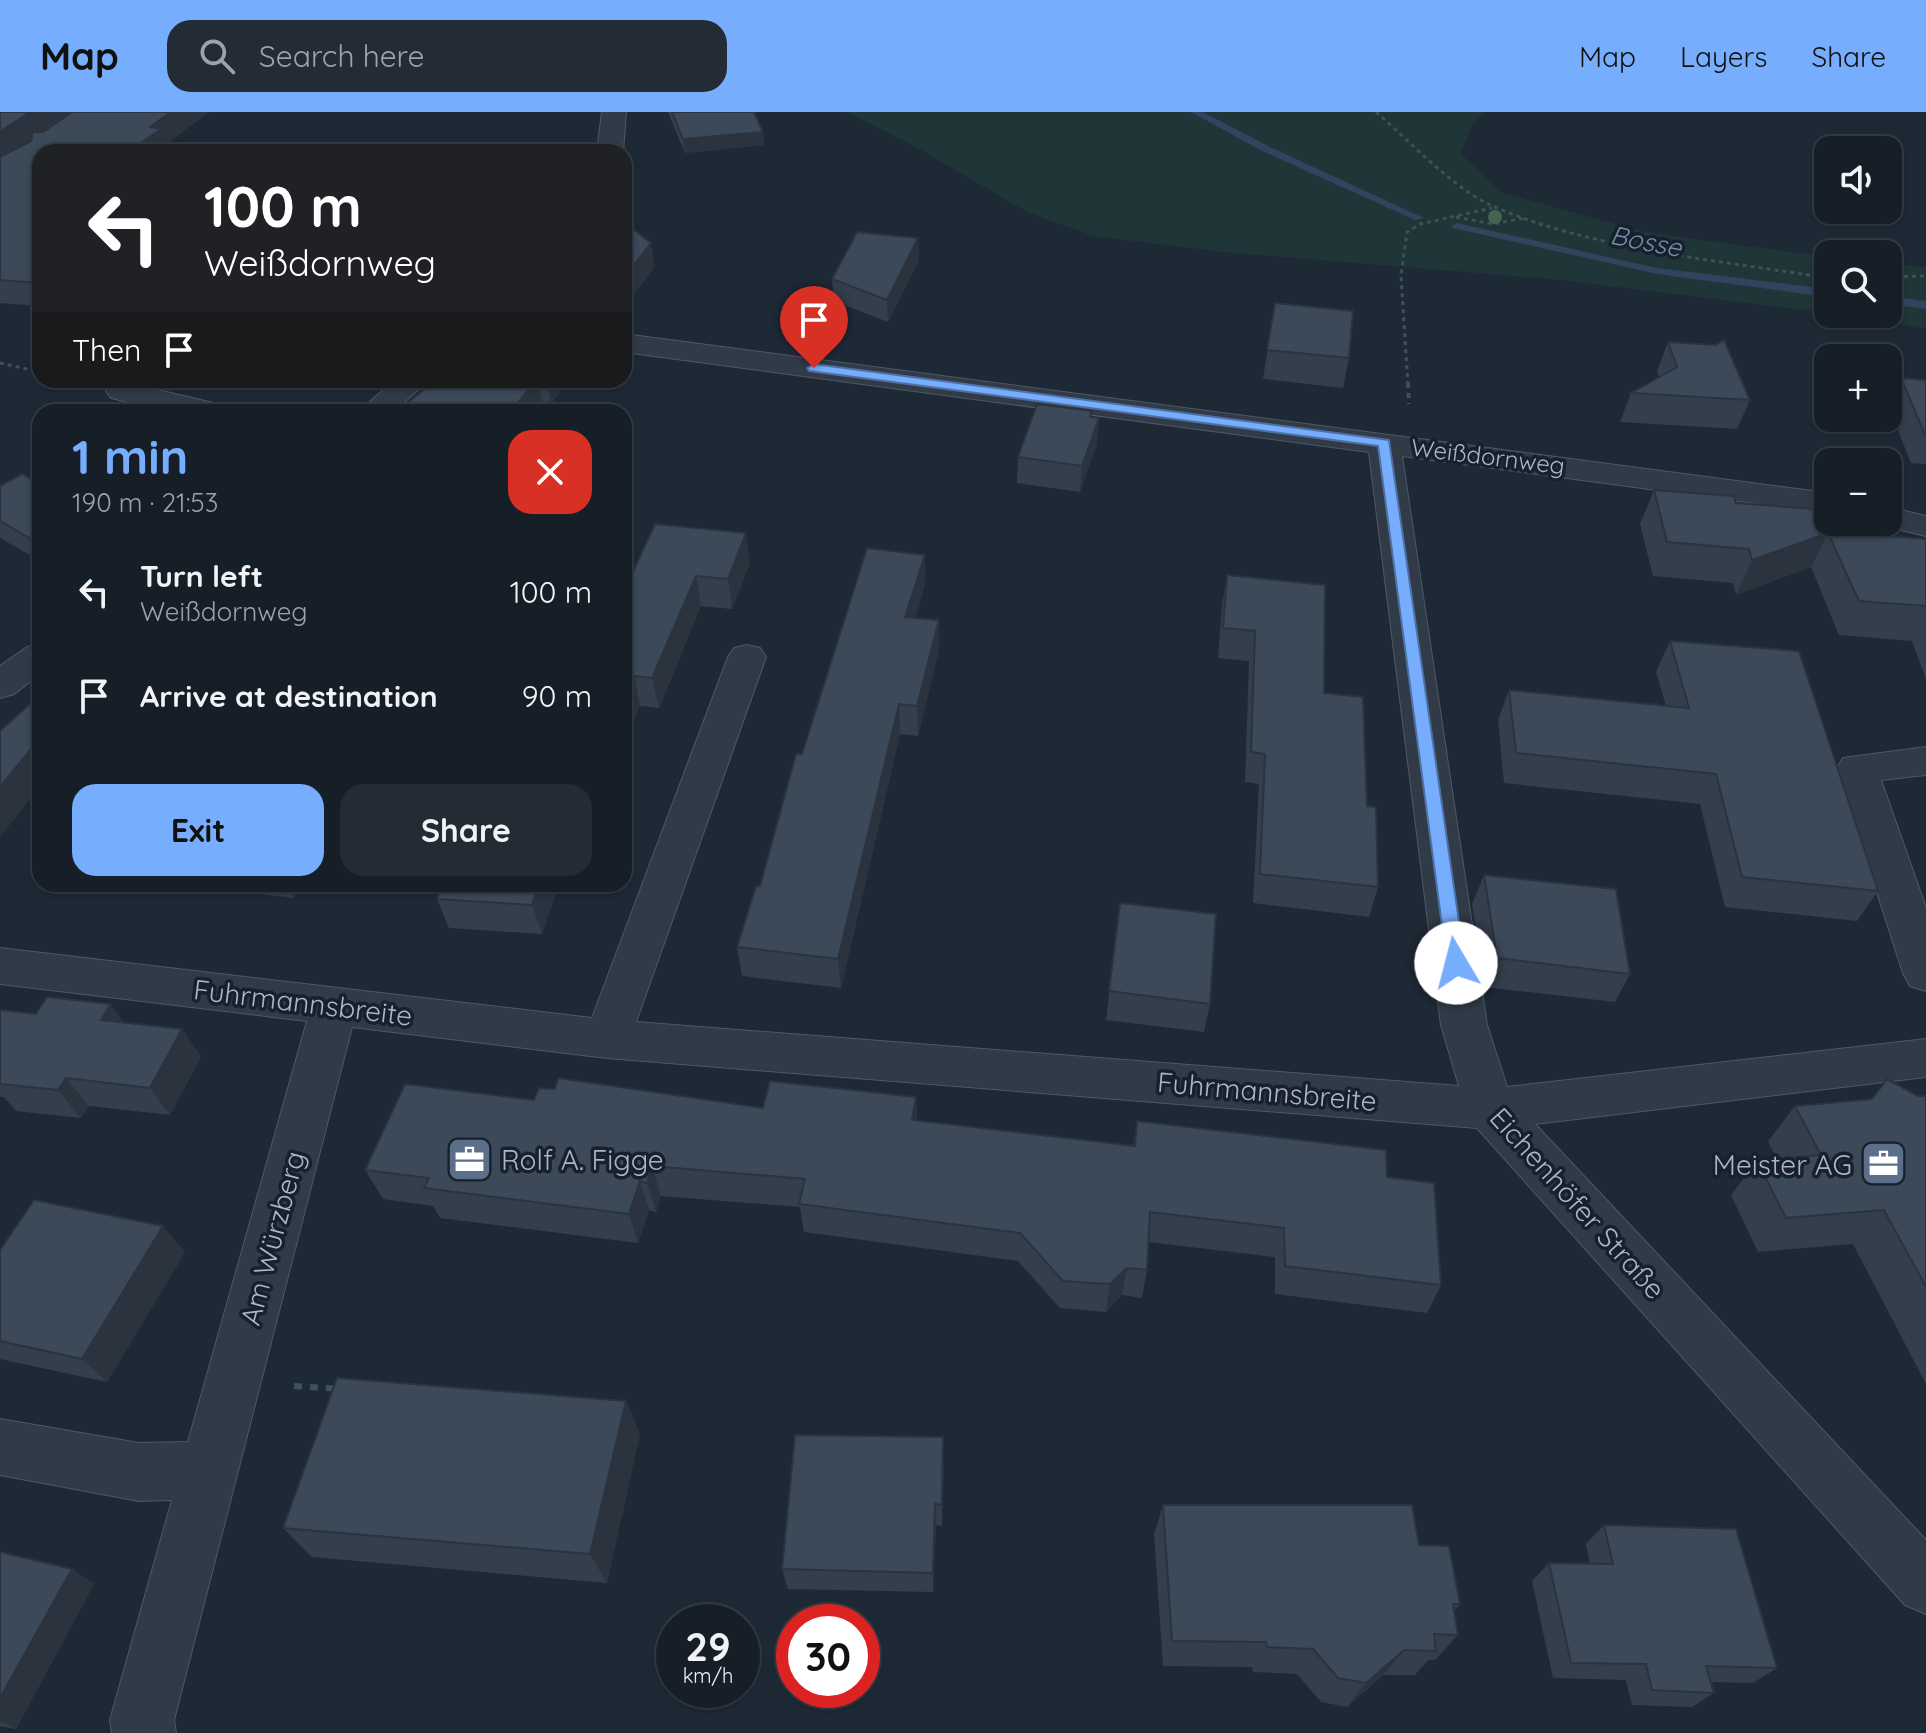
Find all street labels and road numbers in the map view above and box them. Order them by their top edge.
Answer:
street label: Weißdornweg [1409,432,1567,480]
street label: Fuhrmannsbreite [192,971,414,1033]
street label: Fuhrmannsbreite [1156,1064,1378,1118]
street label: Eichenhöfer Straße [1483,1100,1673,1306]
street label: Am Würzberg [232,1147,312,1329]

